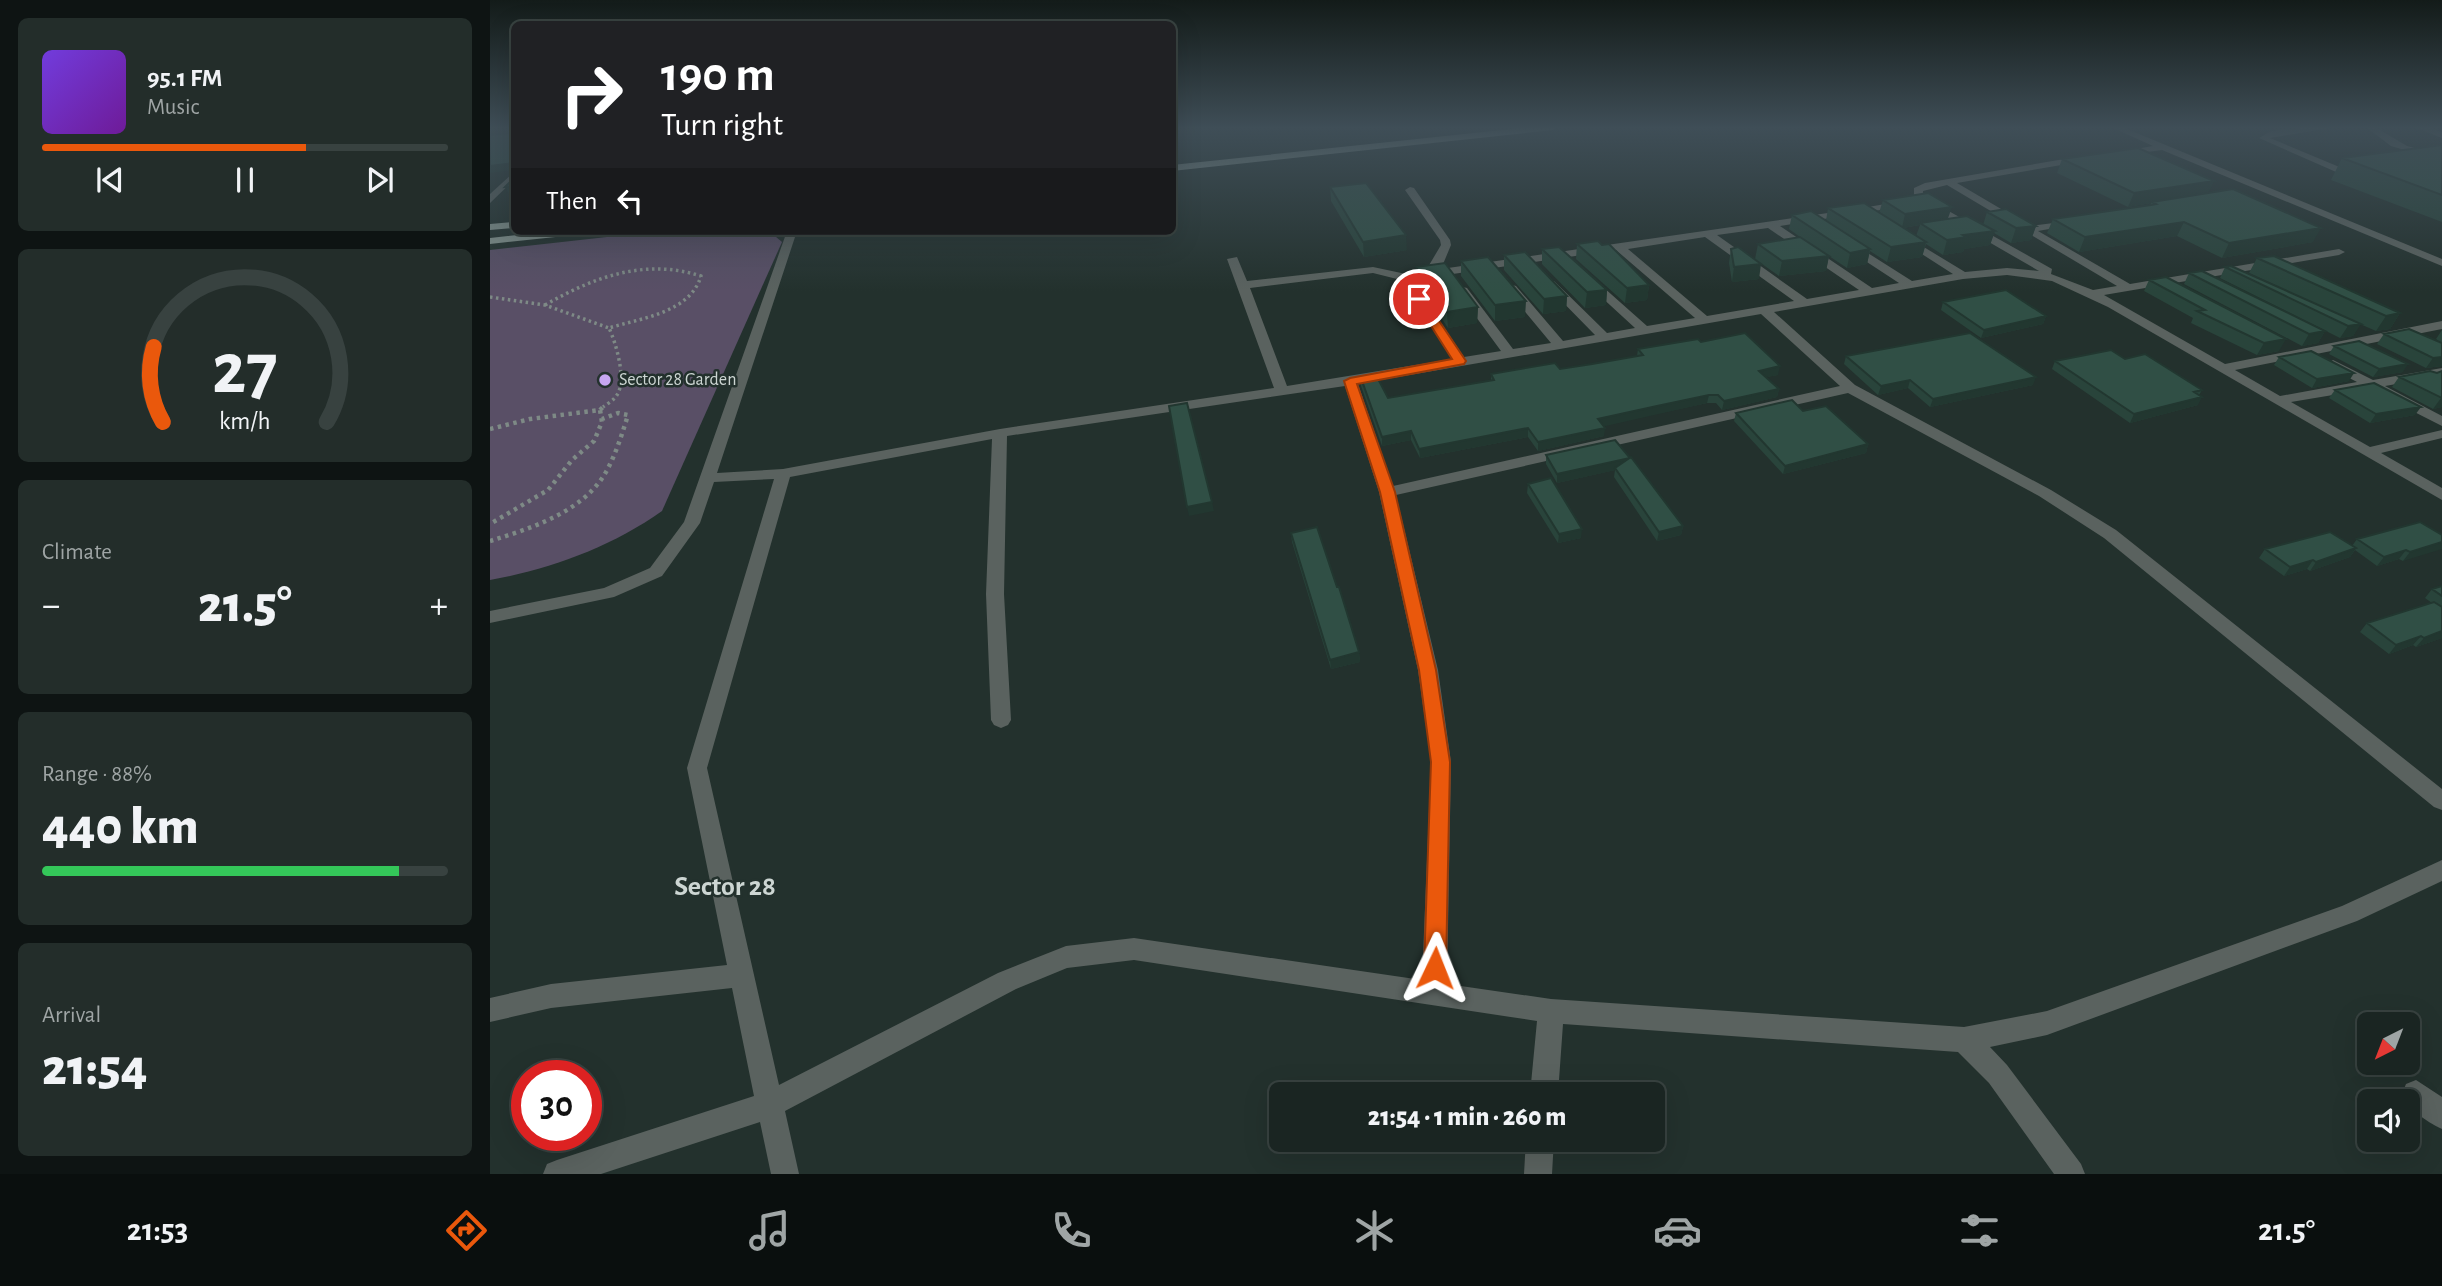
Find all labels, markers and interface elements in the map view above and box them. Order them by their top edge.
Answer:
icon: right [546,49,637,140]
text: 190 m [661,51,775,100]
text: 95.1 FM [147,65,222,91]
text: Music [147,96,199,119]
text: Turn right [661,109,783,141]
icon: previous [91,161,129,199]
icon: pause [226,161,264,199]
icon: next [361,161,399,199]
icon: left [611,182,649,220]
text: Then [546,188,597,214]
pin [1389,269,1449,329]
icon: arrive [1400,280,1438,318]
text: 27 [212,334,278,407]
place label: Sector 28 Garden [619,371,736,389]
marker: Sector 28 Garden [597,372,613,388]
text: km/h [219,409,271,434]
text: Climate [42,541,112,564]
text: 21.5° [198,579,292,631]
text: − [42,587,60,625]
text: + [430,587,448,625]
text: Range · 88% [42,763,152,786]
text: 440 km [42,801,199,853]
district label: Sector 28 [674,873,776,901]
position arrow [1398,931,1472,1005]
text: Arrival [42,1004,101,1027]
north arrow [2357,1012,2420,1074]
map controls [2357,1012,2420,1152]
text: 21:54 [42,1042,147,1094]
speed limit sign: 30 [511,1060,602,1151]
button: sound [2357,1089,2420,1152]
text: 21:54 · 1 min · 260 m [1368,1104,1566,1130]
icon: directions [442,1206,491,1255]
icon: music [745,1206,794,1255]
icon: phone [1047,1206,1096,1255]
icon: climate [1350,1206,1399,1255]
icon: car [1653,1206,1702,1255]
icon: filters [1955,1206,2004,1255]
text: 21:53 [127,1214,188,1246]
text: 21.5° [2258,1214,2315,1246]

